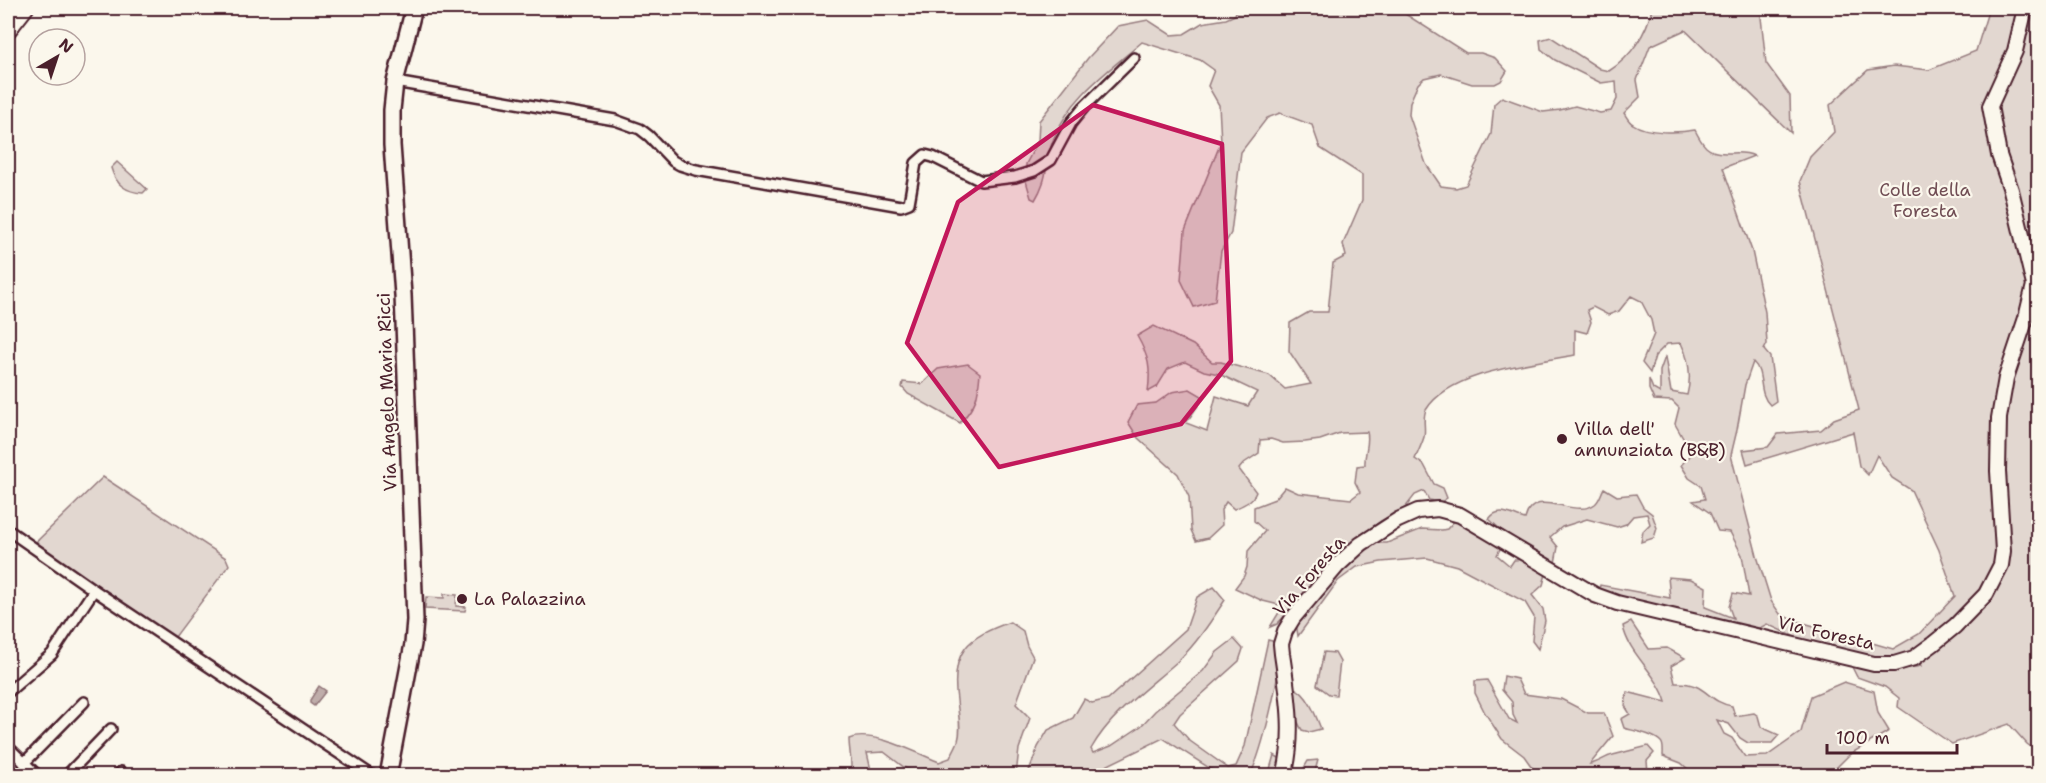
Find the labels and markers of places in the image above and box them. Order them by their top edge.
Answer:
place label: Villa dell' annunziata (B&B) [1574,417,1725,462]
marker: Villa dell' annunziata (B&B) [1555,432,1569,446]
place label: La Palazzina [474,587,586,611]
marker: La Palazzina [455,592,469,606]

